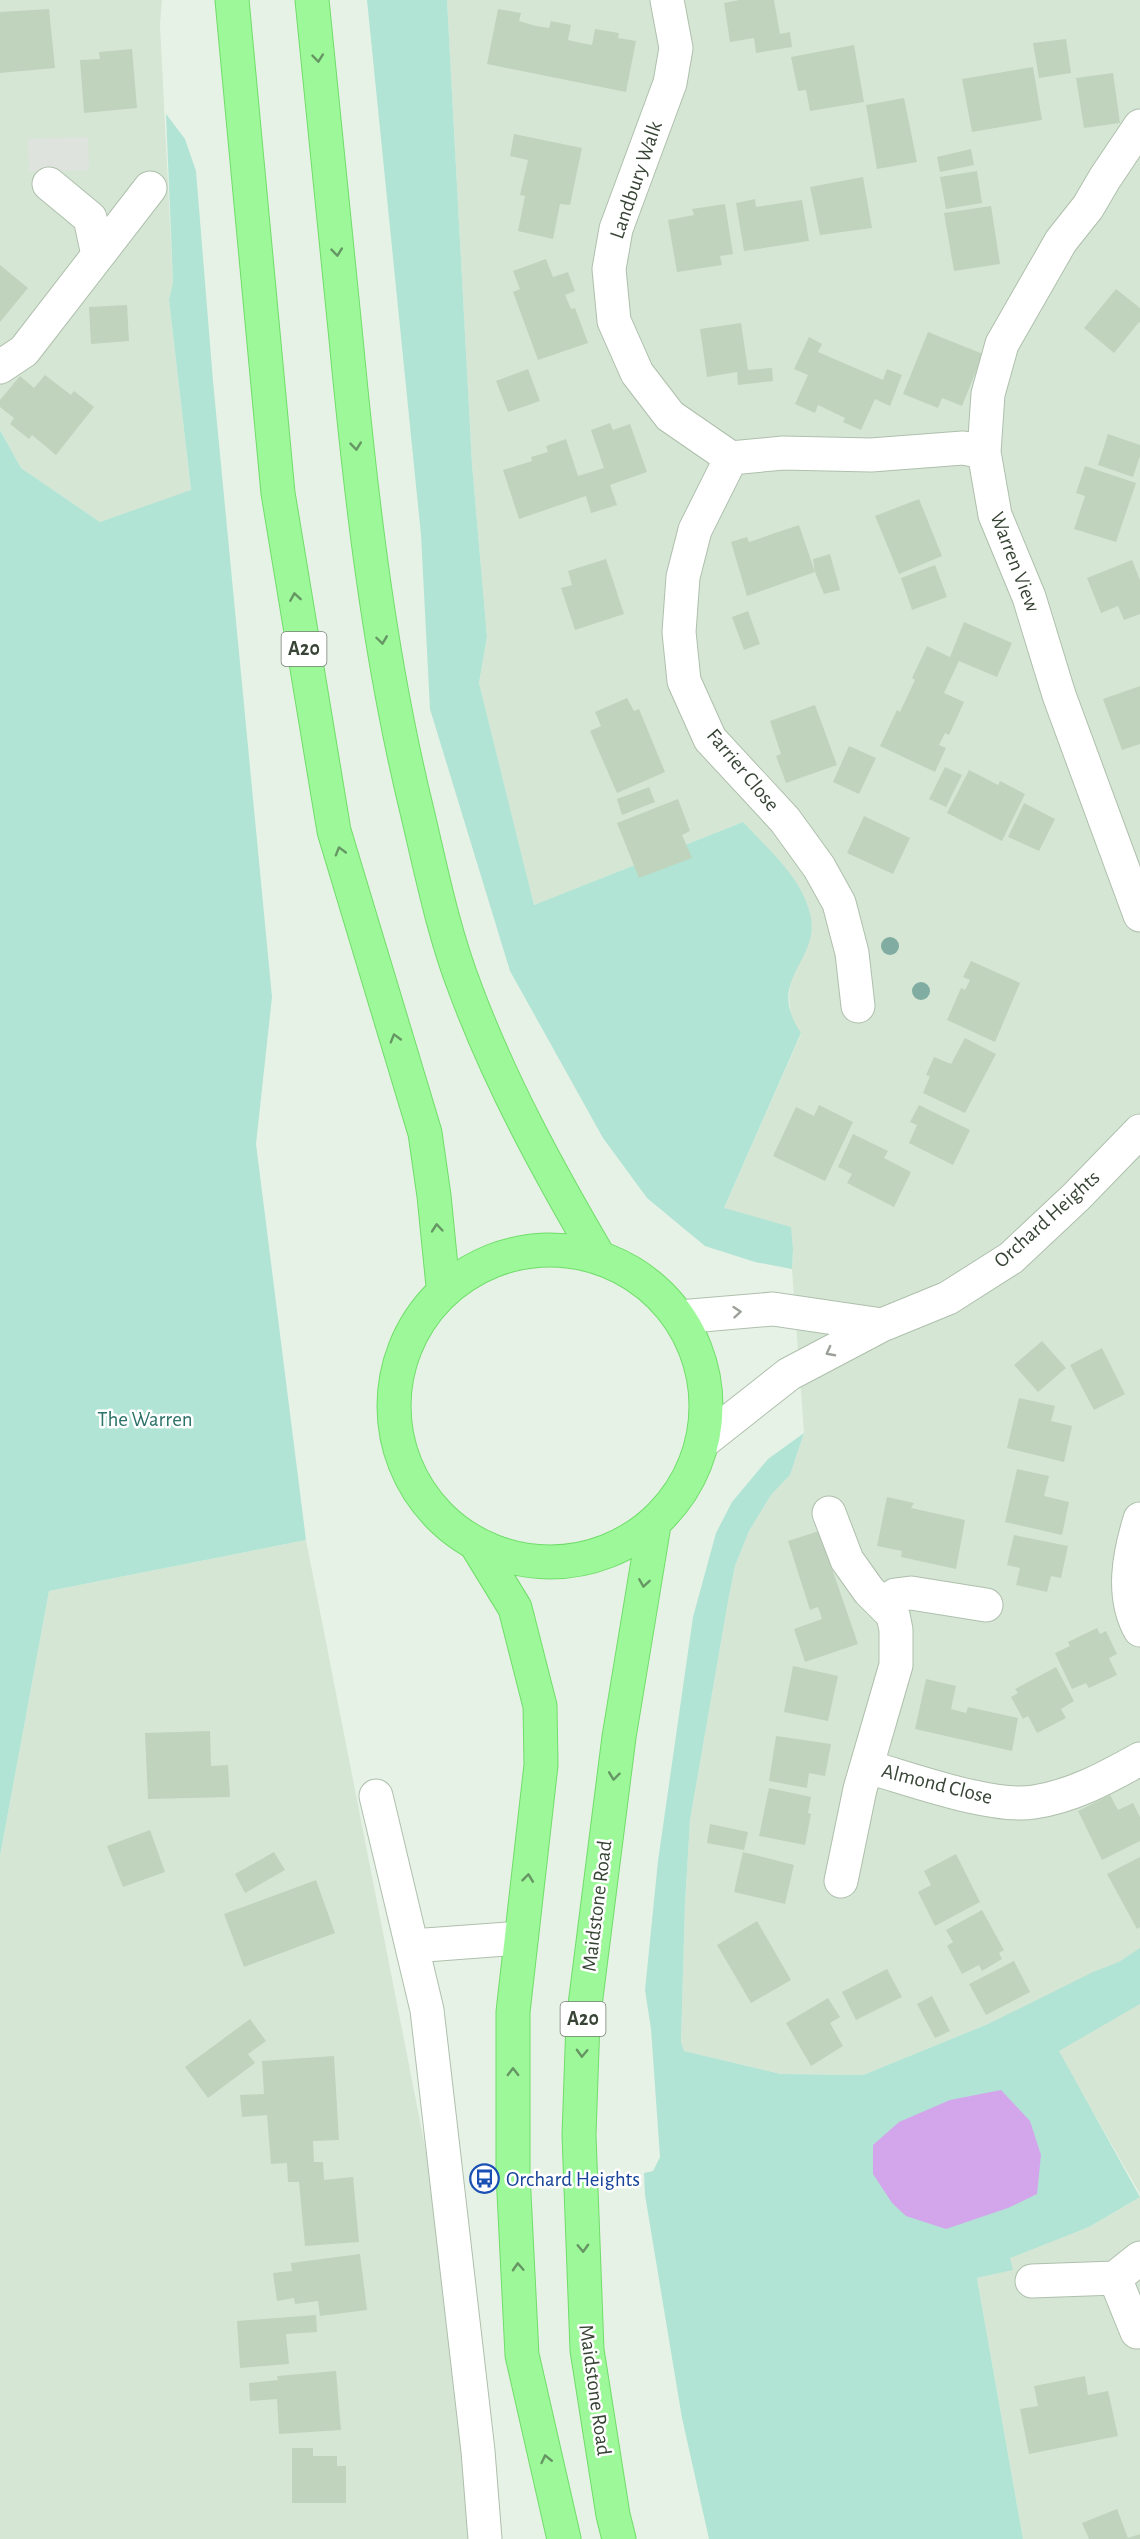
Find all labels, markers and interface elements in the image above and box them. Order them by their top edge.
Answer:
one-way arrow [311,54,324,63]
street label: Landbury Walk [606,118,666,241]
one-way arrow [330,248,343,257]
one-way arrow [349,442,362,451]
street label: Warren View [986,509,1044,615]
one-way arrow [289,593,302,603]
road number: A20 [282,632,326,666]
one-way arrow [376,635,388,644]
street label: Farrier Close [703,725,783,815]
one-way arrow [335,846,347,857]
one-way arrow [390,1033,402,1044]
street label: Orchard Heights [990,1166,1104,1272]
one-way arrow [431,1223,444,1232]
one-way arrow [733,1306,742,1319]
one-way arrow [825,1345,836,1357]
park label: The Warren [97,1409,193,1430]
one-way arrow [639,1578,651,1588]
street label: Almond Close [880,1760,994,1808]
one-way arrow [608,1771,621,1780]
street label: Maidstone Road [579,1839,615,1973]
one-way arrow [521,1874,534,1883]
road number: A20 [560,2002,606,2036]
one-way arrow [575,2048,588,2057]
one-way arrow [507,2068,519,2077]
bus stop icon: Orchard Heights [469,2163,501,2195]
place label: Orchard Heights [506,2169,640,2190]
one-way arrow [577,2243,589,2252]
one-way arrow [511,2263,524,2272]
street label: Maidstone Road [575,2323,615,2457]
one-way arrow [540,2455,553,2465]

